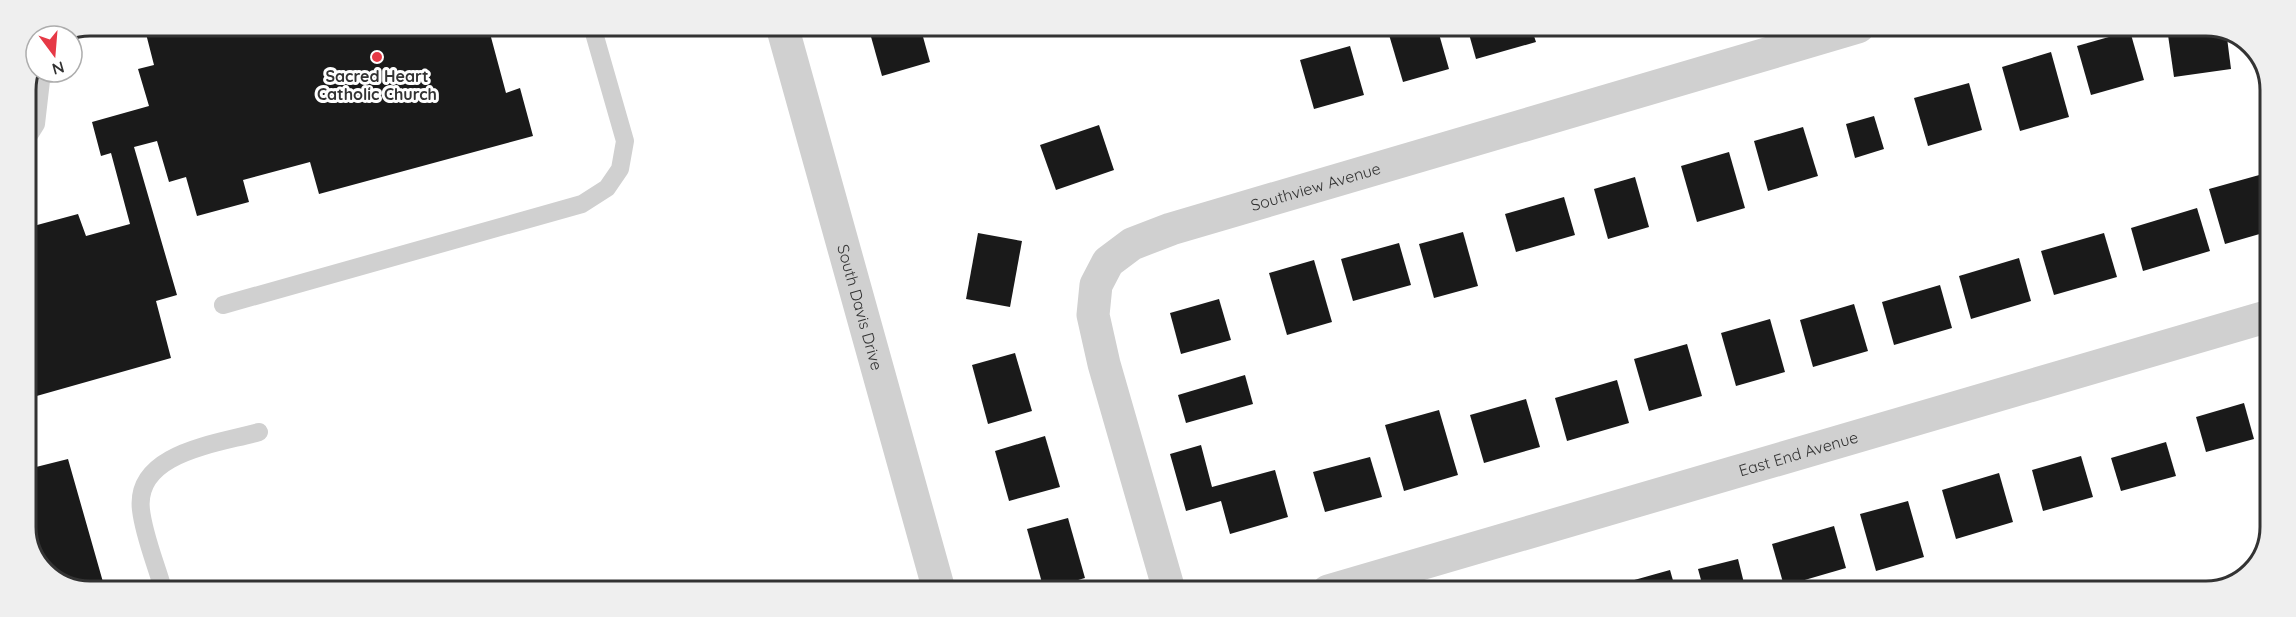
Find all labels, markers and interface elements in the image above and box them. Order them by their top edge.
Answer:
north arrow [24,24,84,84]
marker: Sacred Heart Catholic Church [370,50,384,64]
text: N [50,57,67,80]
place label: Sacred Heart Catholic Church [317,66,437,104]
street label: Southview Avenue [1248,158,1383,215]
street label: South Davis Drive [833,242,887,373]
street label: East End Avenue [1736,427,1860,480]

